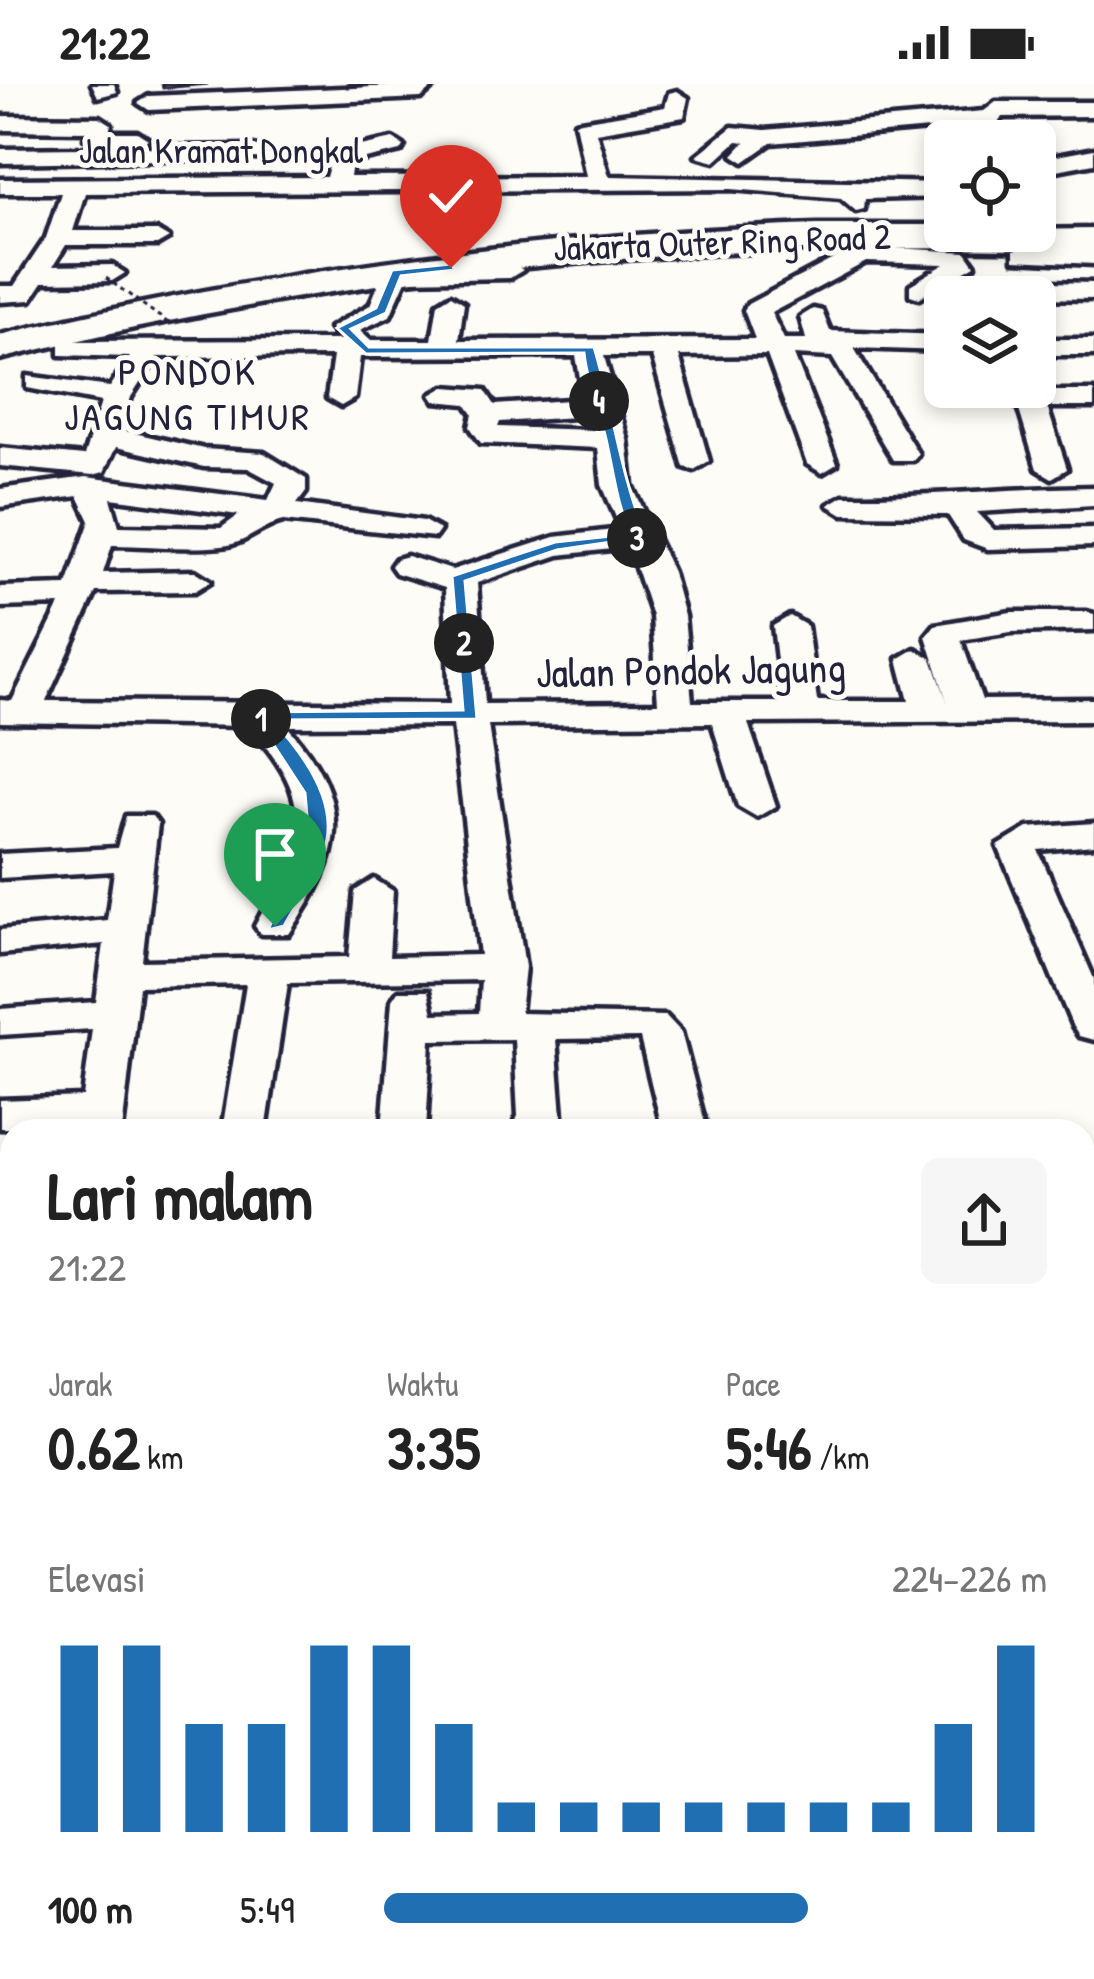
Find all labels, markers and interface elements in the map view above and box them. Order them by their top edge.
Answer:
text: 21:22 [60,12,150,73]
map controls [924,120,1056,408]
button: locate [924,120,1056,252]
street label: Jalan Kramat Dongkal [79,125,364,174]
pin [400,145,502,268]
icon: check [418,163,484,229]
street label: Jakarta Outer Ring Road 2 [552,211,892,271]
button: layers [924,276,1056,408]
district label: PONDOK JAGUNG TIMUR [64,344,312,442]
pin: 4 [569,371,629,431]
text: 4 [593,379,605,423]
pin: 3 [607,508,667,568]
text: 3 [630,516,644,560]
pin: 2 [434,613,494,673]
text: 2 [456,621,472,665]
street label: Jalan Pondok Jagung [536,638,846,700]
pin: 1 [231,689,291,749]
text: 1 [255,697,267,741]
pin [224,803,326,926]
icon: arrive [242,821,308,887]
text: Lari malam [48,1150,313,1240]
button: share [921,1158,1047,1284]
text: 21:22 [48,1240,126,1293]
text: Jarak [48,1362,112,1406]
text: Waktu [387,1362,459,1406]
text: Pace [726,1362,781,1406]
text: 0.62 [48,1406,140,1488]
text: 3:35 [387,1406,480,1488]
text: 5:46 [726,1406,812,1488]
text: km [140,1435,183,1479]
text: /km [812,1435,869,1479]
text: Elevasi [48,1551,146,1604]
text: 224–226 m [892,1551,1047,1604]
text: 100 m [48,1882,133,1935]
text: 5:49 [240,1882,294,1935]

